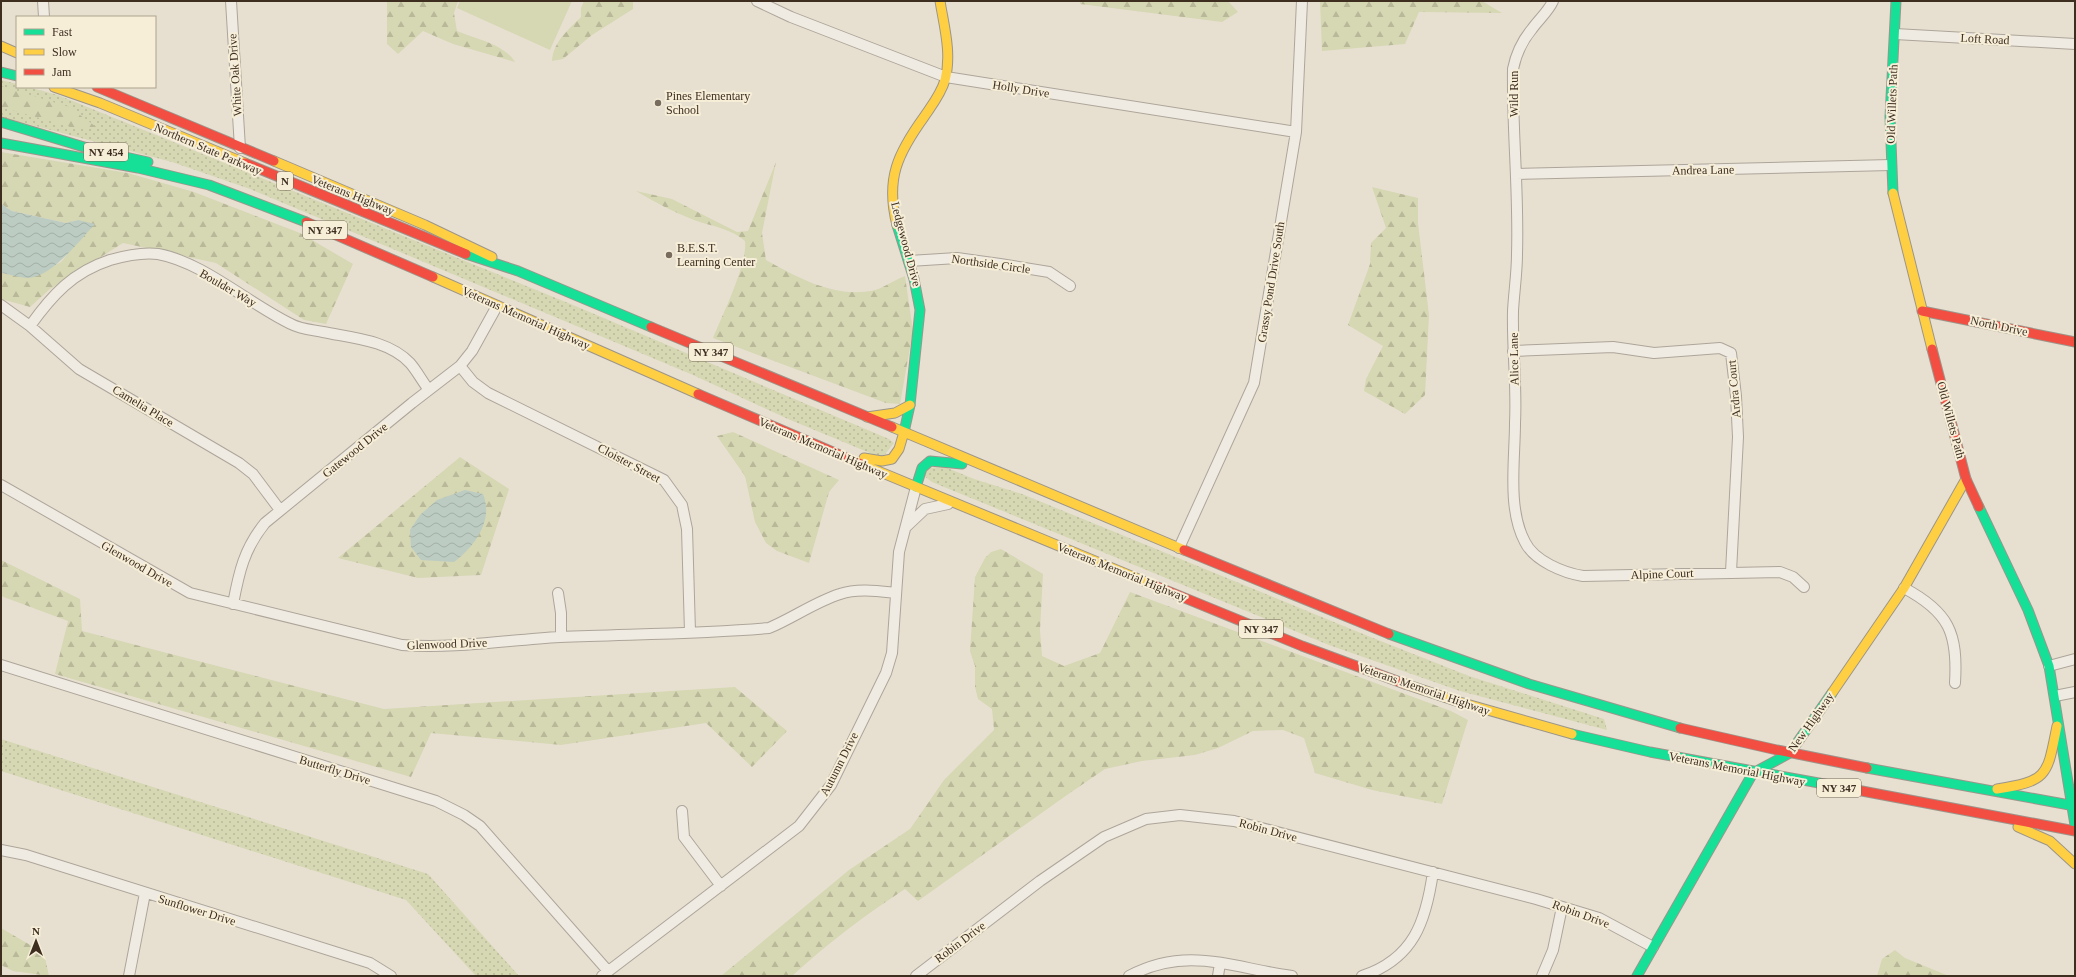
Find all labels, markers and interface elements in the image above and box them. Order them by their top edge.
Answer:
legend [16,16,156,88]
text: Fast [52,25,73,39]
street label: Loft Road [1960,31,2010,47]
street label: White Oak Drive [225,33,245,117]
text: Slow [52,45,77,59]
street label: Old Willets Path [1884,64,1900,144]
text: Jam [52,65,72,79]
street label: Wild Run [1507,71,1521,117]
street label: Holly Drive [991,78,1051,100]
place label: Pines Elementary School [666,89,750,117]
marker: Pines Elementary School [653,98,663,108]
street label: Northern State Parkway [152,120,264,178]
road number: NY 454 [84,143,128,161]
street label: Andrea Lane [1672,162,1734,178]
road number: N [277,172,293,190]
street label: Veterans Highway [309,172,397,218]
street label: Ledgewood Drive [888,200,924,288]
street label: Grassy Pond Drive South [1255,220,1287,344]
road number: NY 347 [303,221,347,239]
place label: B.E.S.T. Learning Center [677,241,755,269]
marker: B.E.S.T. Learning Center [664,250,674,260]
street label: Northside Circle [951,252,1031,276]
street label: Boulder Way [197,266,259,310]
street label: Veterans Memorial Highway [460,283,592,353]
street label: North Drive [1969,313,2029,339]
street label: Alice Lane [1507,332,1521,386]
road number: NY 347 [689,343,733,361]
street label: Ardra Court [1724,359,1744,419]
street label: Old Willets Path [1934,380,1968,460]
street label: Camelia Place [110,382,176,430]
street label: Veterans Memorial Highway [756,414,890,482]
street label: Gatewood Drive [320,420,390,480]
street label: Cloister Street [595,441,663,486]
street label: Glenwood Drive [99,538,175,590]
street label: Veterans Memorial Highway [1055,540,1189,604]
street label: Alpine Court [1630,566,1694,582]
road number: NY 347 [1239,620,1283,638]
street label: Glenwood Drive [407,636,487,652]
street label: Veterans Memorial Highway [1356,660,1492,718]
street label: New Highway [1785,689,1837,755]
street label: Autumn Drive [817,730,861,798]
street label: Veterans Memorial Highway [1668,749,1806,789]
street label: Butterfly Drive [298,753,372,787]
road number: NY 347 [1817,779,1861,797]
street label: Robin Drive [1237,816,1299,844]
street label: Sunflower Drive [157,892,237,928]
street label: Robin Drive [1551,897,1611,931]
street label: Robin Drive [932,918,988,966]
north arrow [16,921,56,961]
text: N [32,925,40,937]

